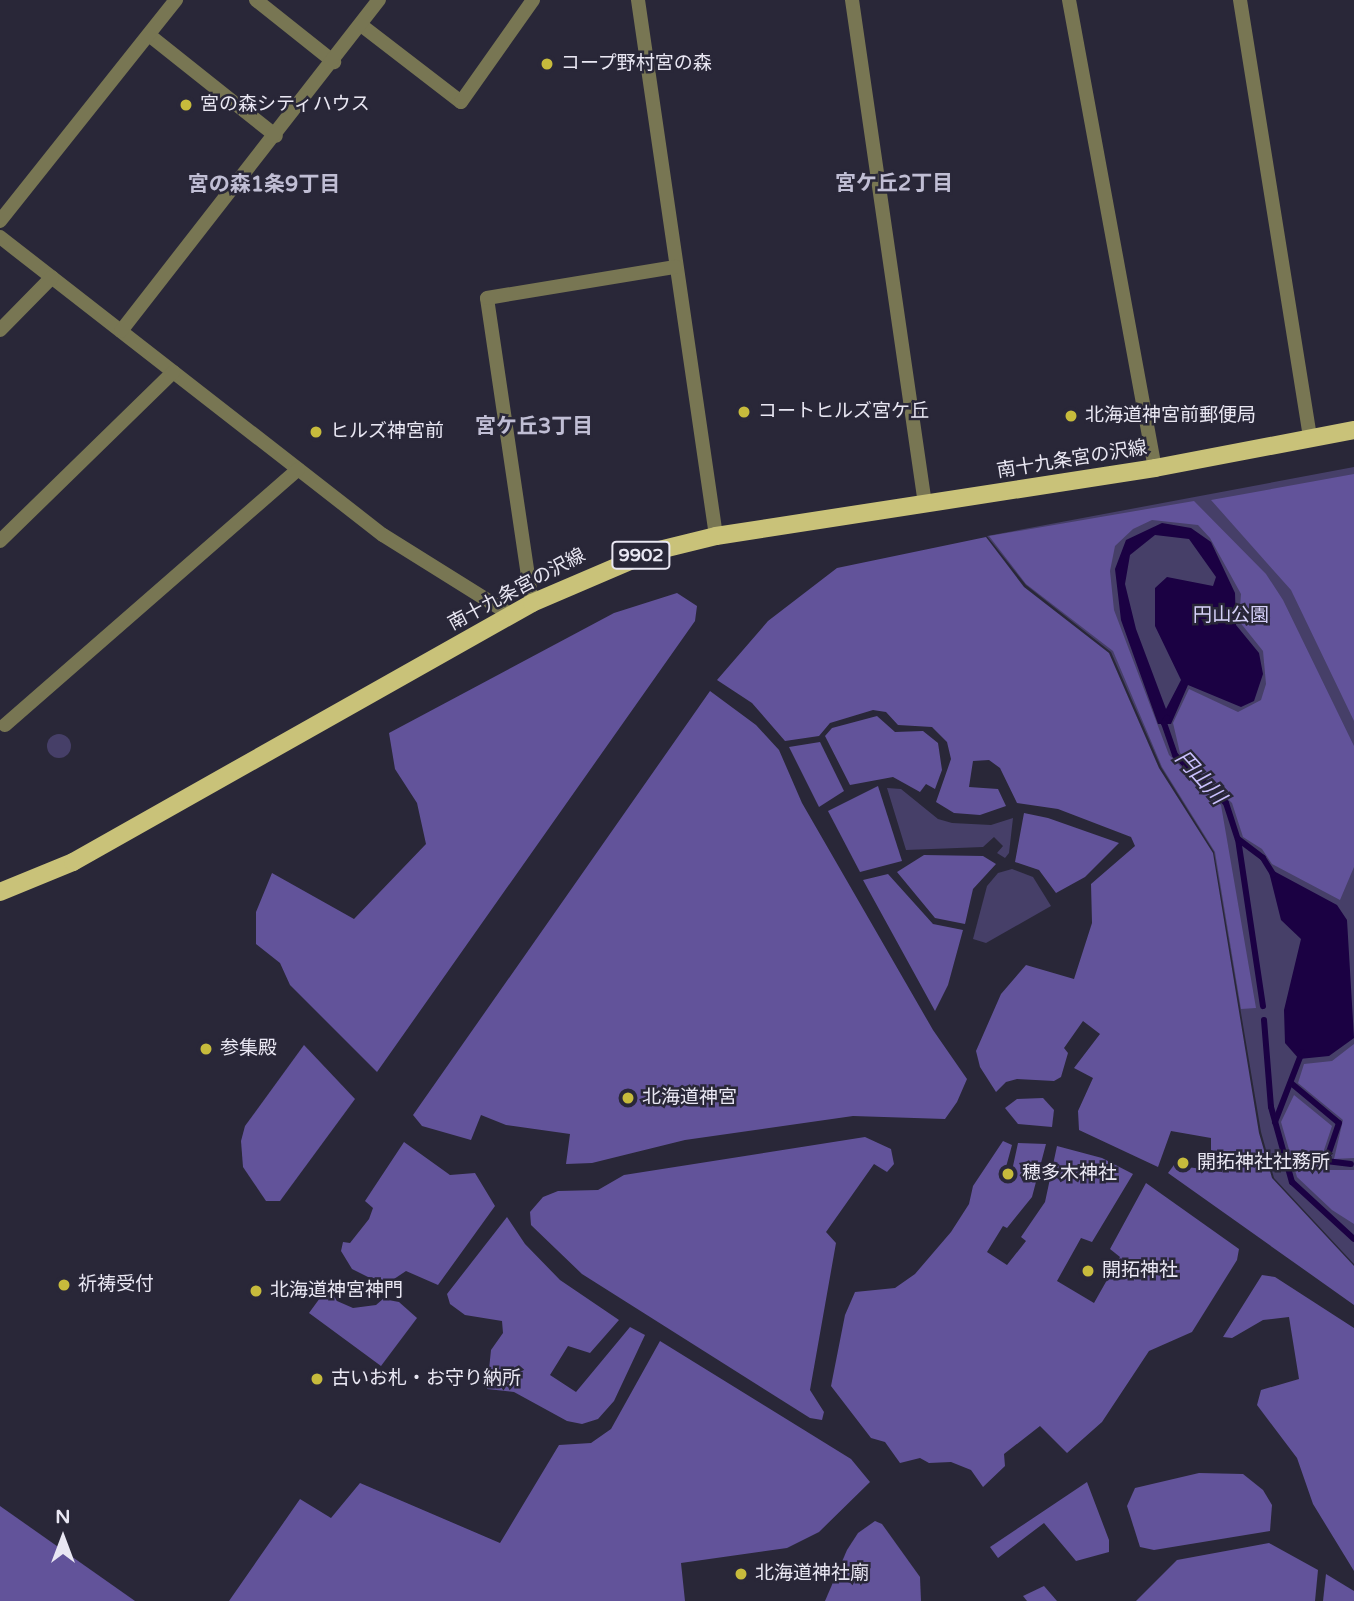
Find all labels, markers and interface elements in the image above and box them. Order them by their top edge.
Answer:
place label: コープ野村宮の森 [561,53,713,75]
marker: コープ野村宮の森 [539,56,555,72]
place label: 宮の森シティハウス [200,94,371,116]
marker: 宮の森シティハウス [178,97,194,113]
district label: 宮ケ丘2丁目 [835,171,953,197]
district label: 宮の森1条9丁目 [188,172,340,198]
place label: コートヒルズ宮ケ丘 [758,401,929,423]
marker: コートヒルズ宮ケ丘 [736,404,752,420]
place label: 北海道神宮前郵便局 [1085,405,1256,427]
marker: 北海道神宮前郵便局 [1063,408,1079,424]
district label: 宮ケ丘3丁目 [475,414,593,440]
place label: ヒルズ神宮前 [330,421,444,443]
marker: ヒルズ神宮前 [308,424,324,440]
street label: 南十九条宮の沢線 [995,437,1149,483]
road number: 9902 [611,540,671,570]
street label: 南十九条宮の沢線 [445,544,589,636]
park label: 円山公園 [1193,605,1269,627]
water label: 円山川 [1170,746,1230,810]
place label: 参集殿 [220,1038,277,1060]
marker: 参集殿 [198,1041,214,1057]
place label: 北海道神宮 [642,1087,737,1109]
marker: 北海道神宮 [620,1090,636,1106]
place label: 開拓神社社務所 [1197,1152,1330,1174]
marker: 開拓神社社務所 [1175,1155,1191,1171]
place label: 穂多木神社 [1022,1163,1117,1185]
marker: 穂多木神社 [1000,1166,1016,1182]
place label: 開拓神社 [1102,1260,1178,1282]
marker: 開拓神社 [1080,1263,1096,1279]
place label: 祈祷受付 [78,1274,154,1296]
marker: 祈祷受付 [56,1277,72,1293]
place label: 北海道神宮神門 [270,1280,403,1302]
marker: 北海道神宮神門 [248,1283,264,1299]
place label: 古いお札・お守り納所 [331,1368,521,1390]
marker: 古いお札・お守り納所 [309,1371,325,1387]
north arrow [28,1503,98,1573]
text: N [55,1506,71,1528]
place label: 北海道神社廟 [755,1563,869,1585]
marker: 北海道神社廟 [733,1566,749,1582]

